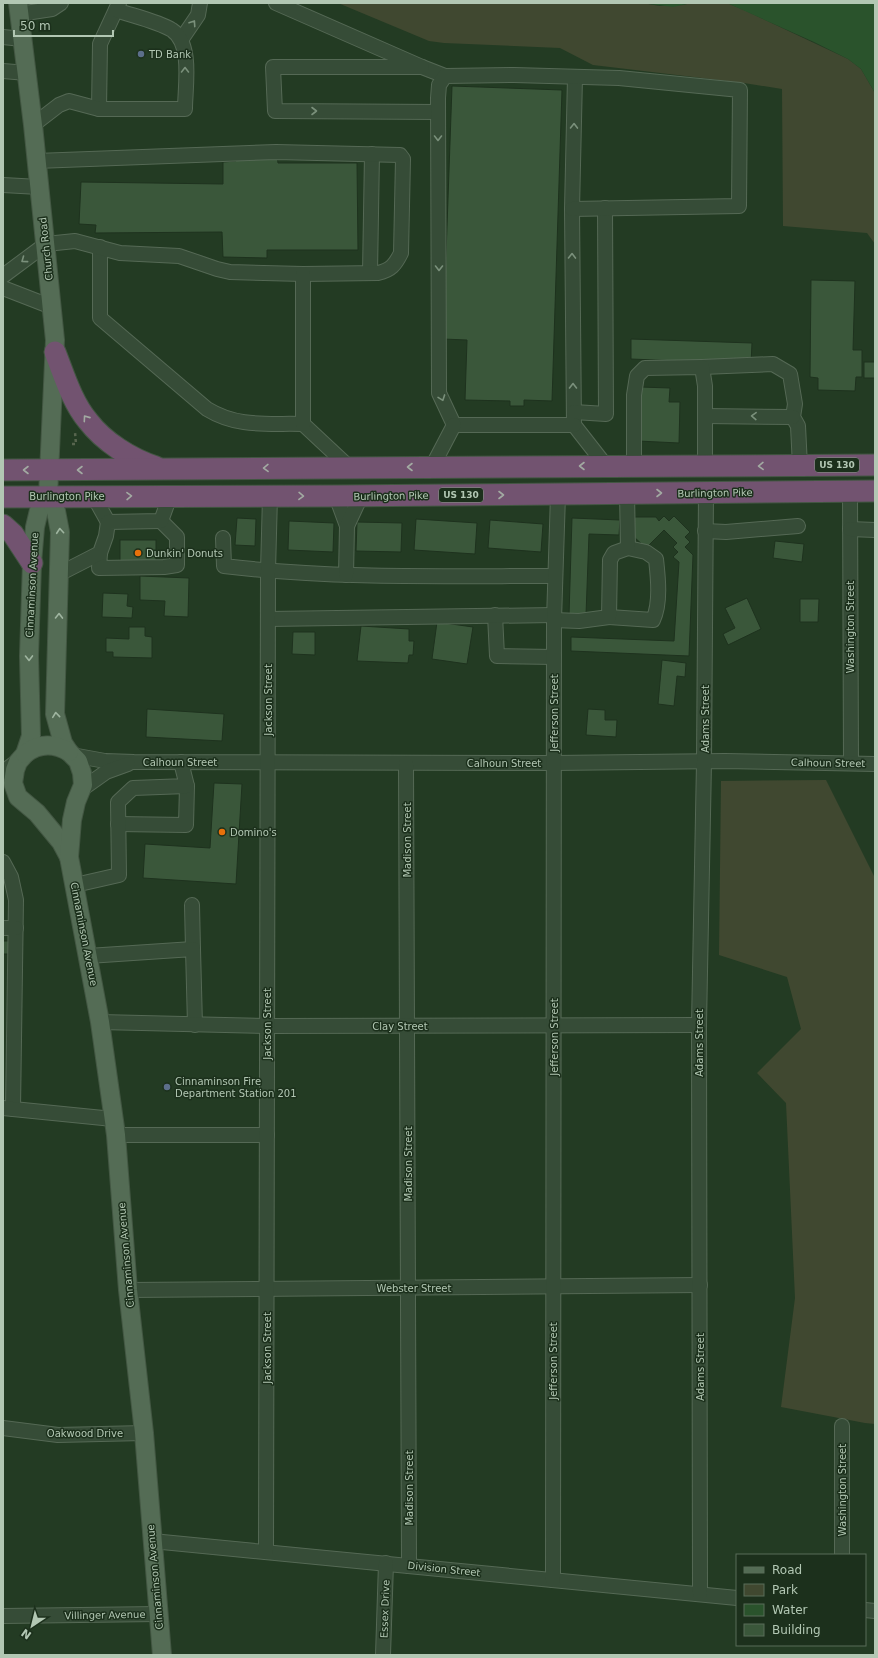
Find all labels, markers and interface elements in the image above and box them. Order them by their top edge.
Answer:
scale bar [14,12,113,38]
text: 50 m [20,19,51,33]
one-way arrow [188,20,195,27]
marker: TD Bank [136,49,146,59]
place label: TD Bank [148,49,191,60]
one-way arrow [181,67,189,73]
one-way arrow [311,107,317,115]
one-way arrow [570,123,578,129]
one-way arrow [434,135,442,141]
street label: Church Road [37,217,55,281]
one-way arrow [568,253,576,259]
one-way arrow [22,255,29,262]
one-way arrow [435,265,443,271]
one-way arrow [569,383,577,389]
one-way arrow [437,394,445,401]
one-way arrow [751,412,757,420]
one-way arrow [84,416,91,423]
road number: US 130 [815,458,859,472]
one-way arrow [579,462,585,470]
one-way arrow [758,462,764,470]
one-way arrow [407,463,413,471]
one-way arrow [263,464,269,472]
one-way arrow [23,466,29,474]
one-way arrow [77,466,83,474]
street label: Burlington Pike [677,487,753,499]
road number: US 130 [439,488,483,502]
one-way arrow [656,489,662,497]
street label: Burlington Pike [353,490,429,502]
street label: Burlington Pike [29,491,105,502]
one-way arrow [498,491,504,499]
one-way arrow [126,492,132,500]
one-way arrow [298,492,304,500]
one-way arrow [55,528,64,534]
street label: Cinnaminson Avenue [24,532,40,638]
marker: Dunkin' Donuts [133,548,143,558]
place label: Dunkin' Donuts [146,548,223,559]
street label: Washington Street [845,581,856,673]
one-way arrow [54,613,63,619]
one-way arrow [25,655,33,661]
street label: Jackson Street [263,664,274,737]
street label: Jefferson Street [549,674,560,753]
street label: Adams Street [700,685,711,753]
one-way arrow [52,712,61,719]
street label: Calhoun Street [143,757,217,768]
street label: Calhoun Street [791,757,865,769]
street label: Calhoun Street [467,758,541,769]
street label: Madison Street [402,802,413,878]
marker: Domino's [217,827,227,837]
place label: Domino's [230,827,277,838]
street label: Cinnaminson Avenue [69,881,99,987]
street label: Jackson Street [262,988,273,1061]
street label: Jefferson Street [549,998,560,1077]
street label: Adams Street [694,1009,705,1077]
street label: Clay Street [372,1021,428,1032]
place label: Cinnaminson Fire Department Station 201 [175,1076,297,1099]
marker: Cinnaminson Fire Department Station 201 [162,1082,172,1092]
street label: Madison Street [403,1126,414,1202]
street label: Cinnaminson Avenue [116,1202,136,1308]
street label: Webster Street [377,1283,451,1294]
street label: Jackson Street [262,1312,273,1385]
street label: Jefferson Street [548,1322,559,1401]
street label: Adams Street [695,1333,706,1401]
street label: Oakwood Drive [47,1428,123,1439]
street label: Washington Street [837,1444,848,1536]
street label: Madison Street [404,1450,415,1526]
street label: Cinnaminson Avenue [145,1524,165,1630]
legend [736,1554,866,1646]
street label: Division Street [407,1560,481,1578]
text: Road [772,1563,802,1577]
street label: Essex Drive [378,1580,392,1638]
text: Park [772,1583,798,1597]
text: Water [772,1603,808,1617]
north arrow [12,1606,52,1646]
street label: Villinger Avenue [64,1609,146,1621]
text: Building [772,1623,821,1637]
text: N [19,1626,34,1642]

